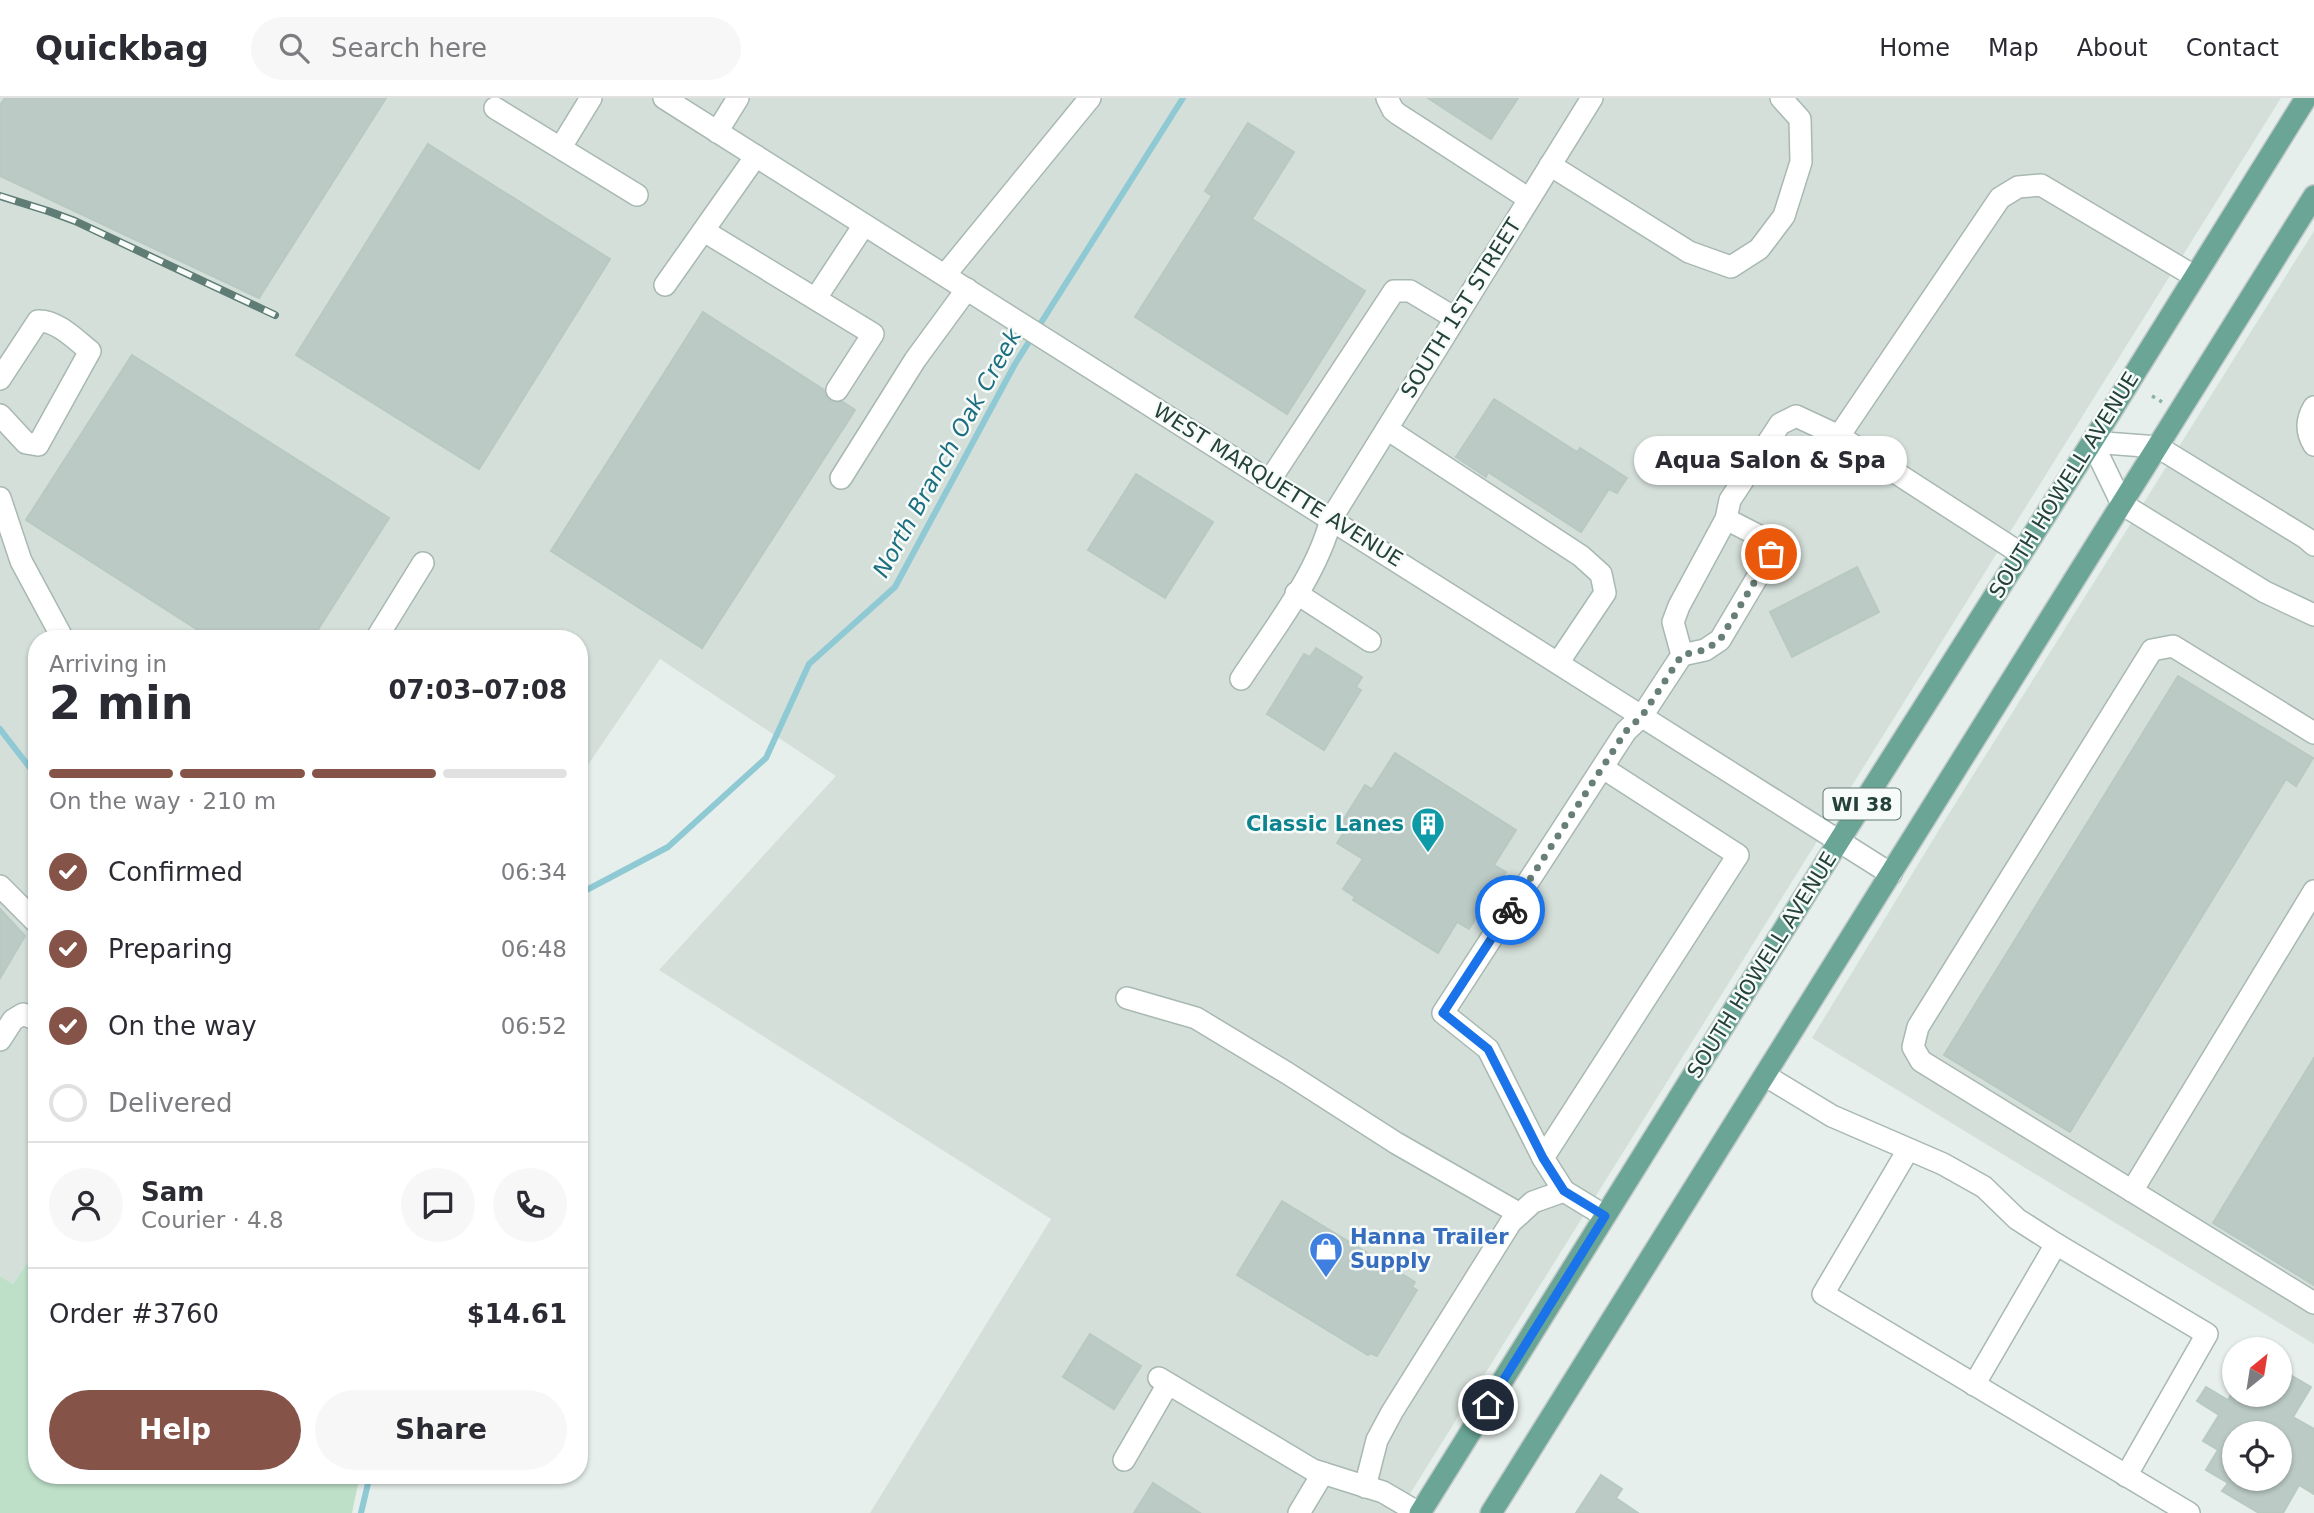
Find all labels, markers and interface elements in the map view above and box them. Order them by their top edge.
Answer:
search box [251,17,741,80]
text: Quickbag [35,29,209,68]
icon: search [275,29,313,67]
text: Search here [331,33,487,63]
text: Home [1879,34,1950,62]
text: Map [1988,34,2039,62]
text: About [2077,34,2148,62]
text: Contact [2186,34,2279,62]
street label: SOUTH 1ST STREET [1396,214,1526,402]
water label: North Branch Oak Creek [868,323,1027,582]
street label: SOUTH HOWELL AVENUE [1984,368,2144,602]
street label: WEST MARQUETTE AVENUE [1149,398,1407,572]
callout: Aqua Salon & Spa [1634,435,1908,484]
text: Aqua Salon & Spa [1655,447,1886,473]
pin [1741,524,1801,584]
icon: bag [1752,535,1790,573]
text: Arriving in [49,651,167,677]
text: 07:03–07:08 [388,675,567,705]
text: 2 min [49,676,193,730]
text: On the way · 210 m [49,788,276,814]
road number: WI 38 [1824,789,1900,820]
building icon: Classic Lanes [1409,805,1447,854]
place label: Classic Lanes [1246,812,1404,836]
street label: SOUTH HOWELL AVENUE [1682,848,1842,1082]
icon: check [49,853,87,891]
text: Confirmed [108,857,243,887]
text: 06:34 [501,859,567,885]
courier [1475,875,1545,945]
icon: bike [1491,891,1529,929]
icon: check [49,930,87,968]
text: Preparing [108,934,233,964]
text: 06:48 [501,936,567,962]
icon: check [49,1007,87,1045]
text: On the way [108,1011,257,1041]
text: 06:52 [501,1013,567,1039]
text: Delivered [108,1088,232,1118]
button: person [49,1168,123,1242]
button: chat [401,1168,475,1242]
button: phone [493,1168,567,1242]
text: Sam [141,1177,204,1207]
text: Courier · 4.8 [141,1207,284,1233]
place label: Hanna Trailer Supply [1350,1225,1509,1273]
shop icon: Hanna Trailer Supply [1307,1230,1345,1279]
text: Order #3760 [49,1299,219,1329]
text: $14.61 [467,1299,567,1329]
north arrow [2222,1337,2292,1407]
map controls [2222,1337,2292,1491]
pin [1458,1375,1518,1435]
icon: home [1469,1386,1507,1424]
button: Help [49,1390,301,1470]
button: Share [315,1390,567,1470]
button: locate [2222,1421,2292,1491]

